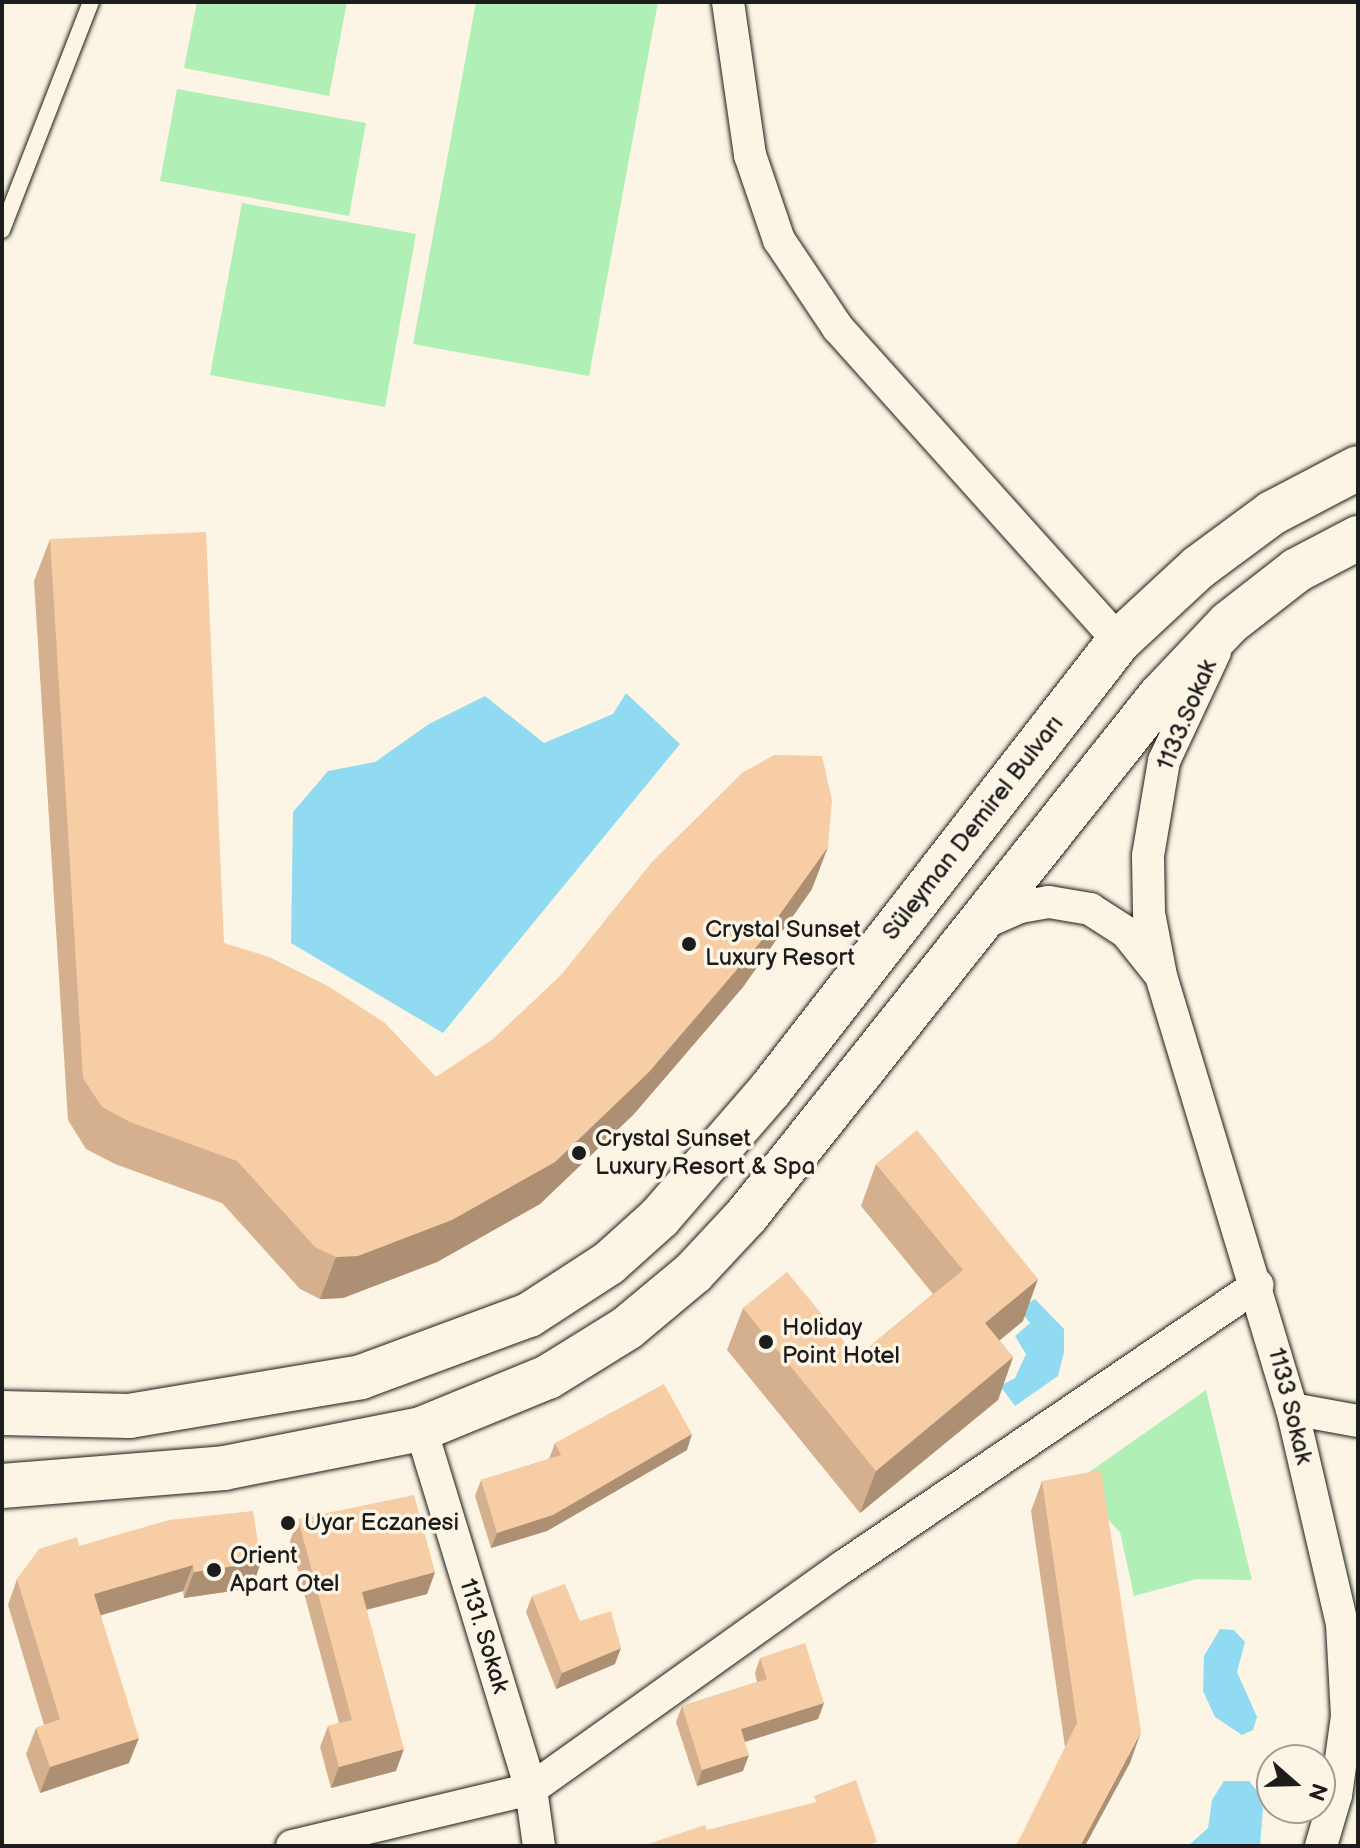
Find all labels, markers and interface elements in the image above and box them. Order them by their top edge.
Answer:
street label: 1133.Sokak [1151,655,1223,775]
street label: Süleyman Demirel Bulvarı [876,710,1070,946]
place label: Crystal Sunset Luxury Resort [705,916,861,972]
marker: Crystal Sunset Luxury Resort [680,935,698,953]
place label: Crystal Sunset Luxury Resort & Spa [595,1125,817,1181]
marker: Crystal Sunset Luxury Resort & Spa [570,1144,588,1162]
place label: Holiday Point Hotel [782,1314,900,1370]
marker: Holiday Point Hotel [757,1333,775,1351]
street label: 1133 Sokak [1262,1345,1318,1467]
place label: Uyar Eczanesi [304,1509,459,1537]
marker: Uyar Eczanesi [279,1514,297,1532]
place label: Orient Apart Otel [230,1542,339,1598]
marker: Orient Apart Otel [205,1561,223,1579]
street label: 1131. Sokak [453,1575,515,1697]
north arrow [1256,1744,1336,1824]
text: N [1302,1779,1333,1804]

